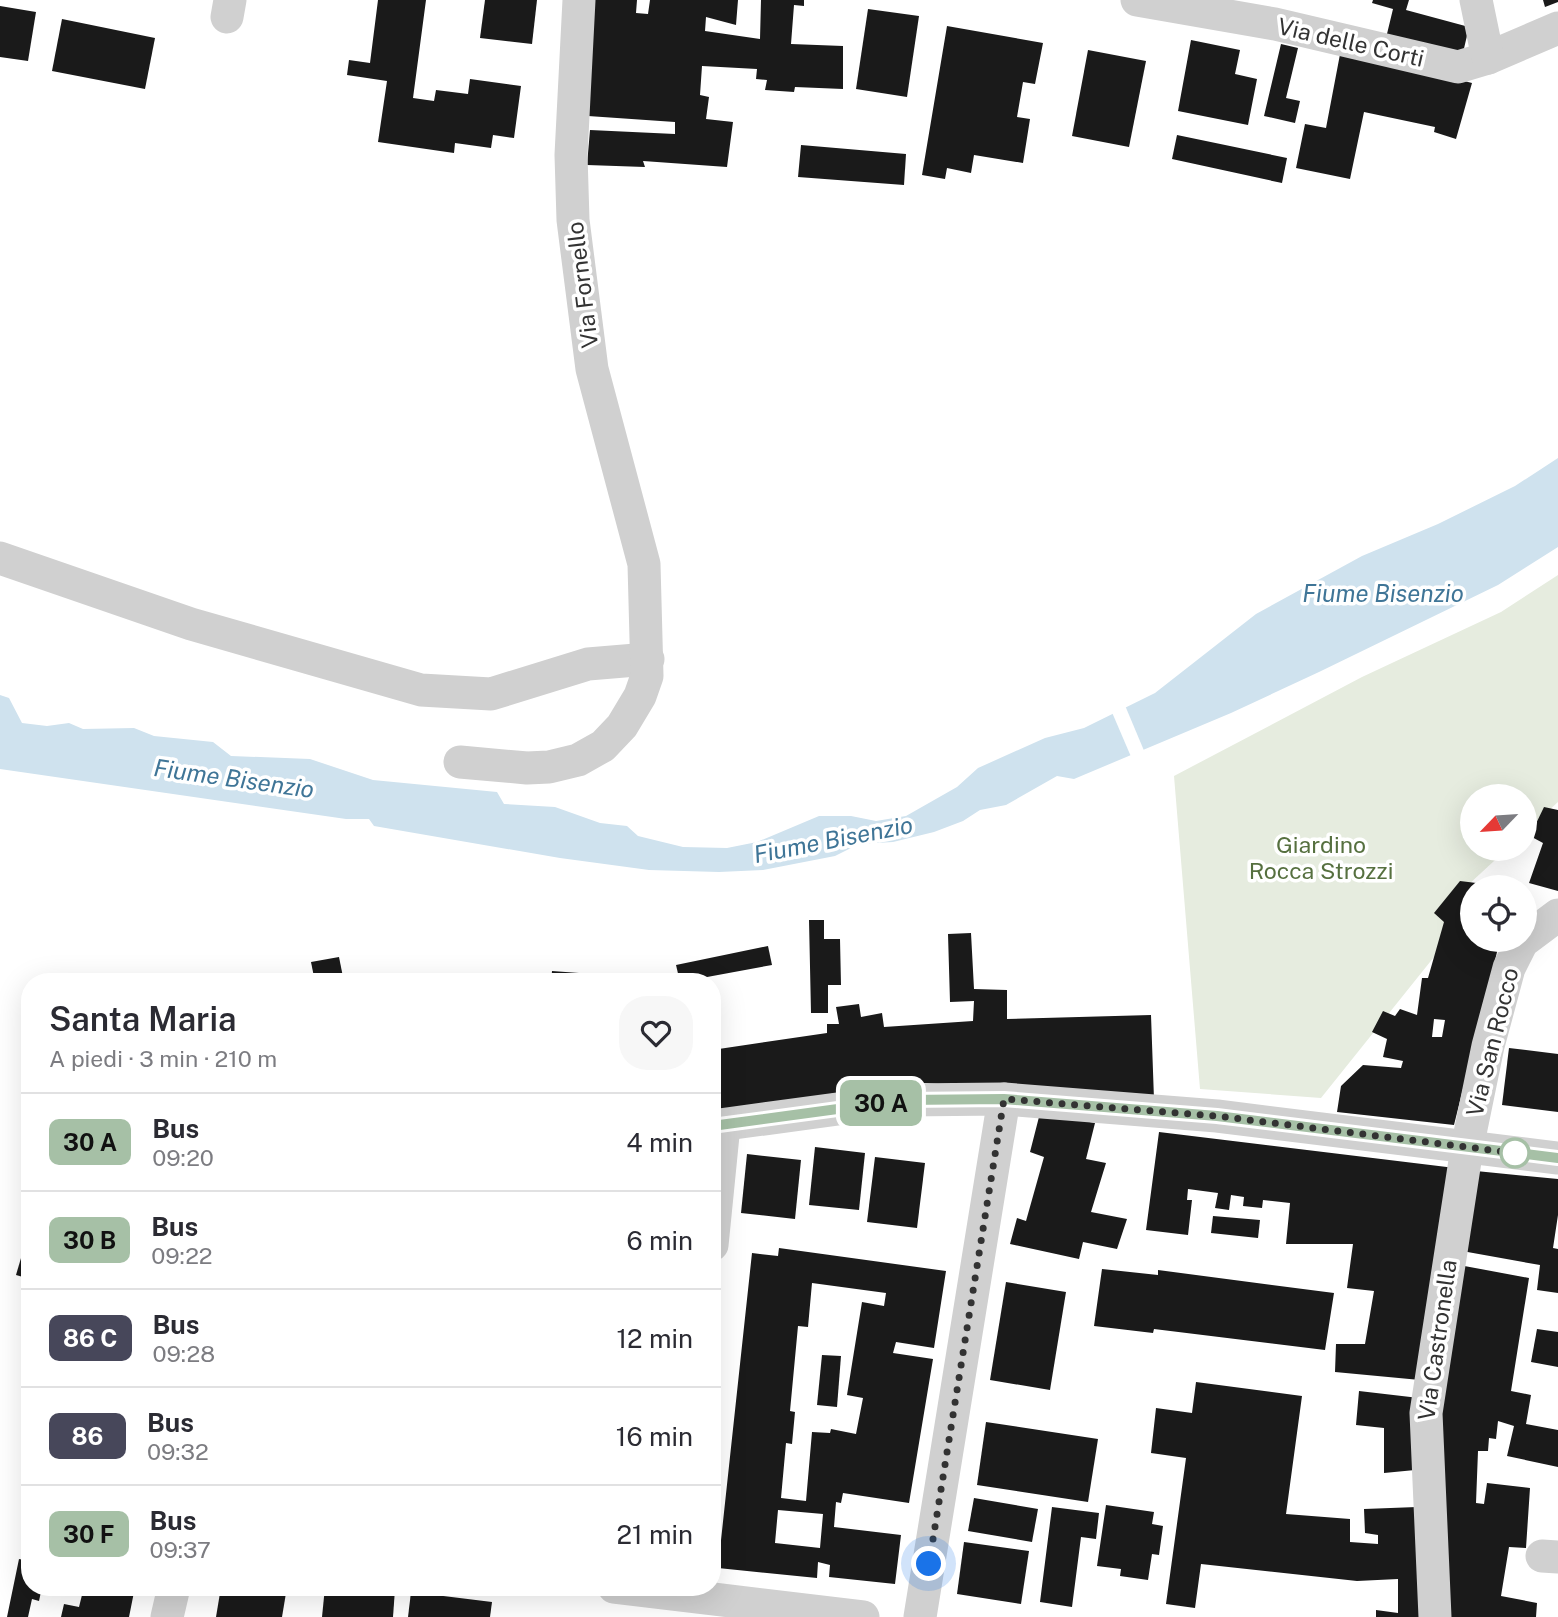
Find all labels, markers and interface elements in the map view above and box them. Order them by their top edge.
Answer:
street label: Via delle Corti [1275,12,1427,72]
street label: Via Fornello [561,220,603,350]
water label: Fiume Bisenzio [1302,579,1464,607]
water label: Fiume Bisenzio [152,753,316,803]
north arrow [1460,784,1536,861]
map controls [1460,784,1537,952]
water label: Fiume Bisenzio [751,810,915,868]
park label: Giardino Rocca Strozzi [1249,831,1393,884]
button: locate [1460,875,1537,952]
street label: Via San Rocco [1460,965,1524,1119]
button: heart [619,996,693,1070]
text: Santa Maria [49,1000,236,1038]
text: A piedi · 3 min · 210 m [49,1045,277,1072]
line badge: 30 A [832,1080,930,1126]
text: 30 A [854,1089,908,1117]
text: Bus [152,1113,199,1144]
text: 4 min [626,1127,693,1158]
text: 30 A [63,1128,117,1156]
unlabelled marker [1500,1138,1530,1168]
text: 09:20 [152,1144,214,1171]
text: Bus [151,1211,198,1242]
text: 6 min [626,1225,693,1256]
text: 30 B [63,1226,116,1254]
text: 09:22 [151,1242,213,1269]
street label: Via Castronella [1412,1258,1462,1422]
text: Bus [153,1309,200,1340]
text: 12 min [617,1323,693,1354]
text: 86 C [63,1324,118,1352]
text: 09:28 [153,1340,215,1367]
text: Bus [147,1407,194,1438]
text: 16 min [616,1421,693,1452]
text: 86 [72,1422,103,1450]
text: 09:32 [147,1438,209,1465]
text: Bus [150,1505,196,1536]
text: 21 min [617,1519,693,1550]
text: 30 F [63,1520,115,1548]
text: 09:37 [150,1536,211,1563]
your location [911,1546,946,1581]

